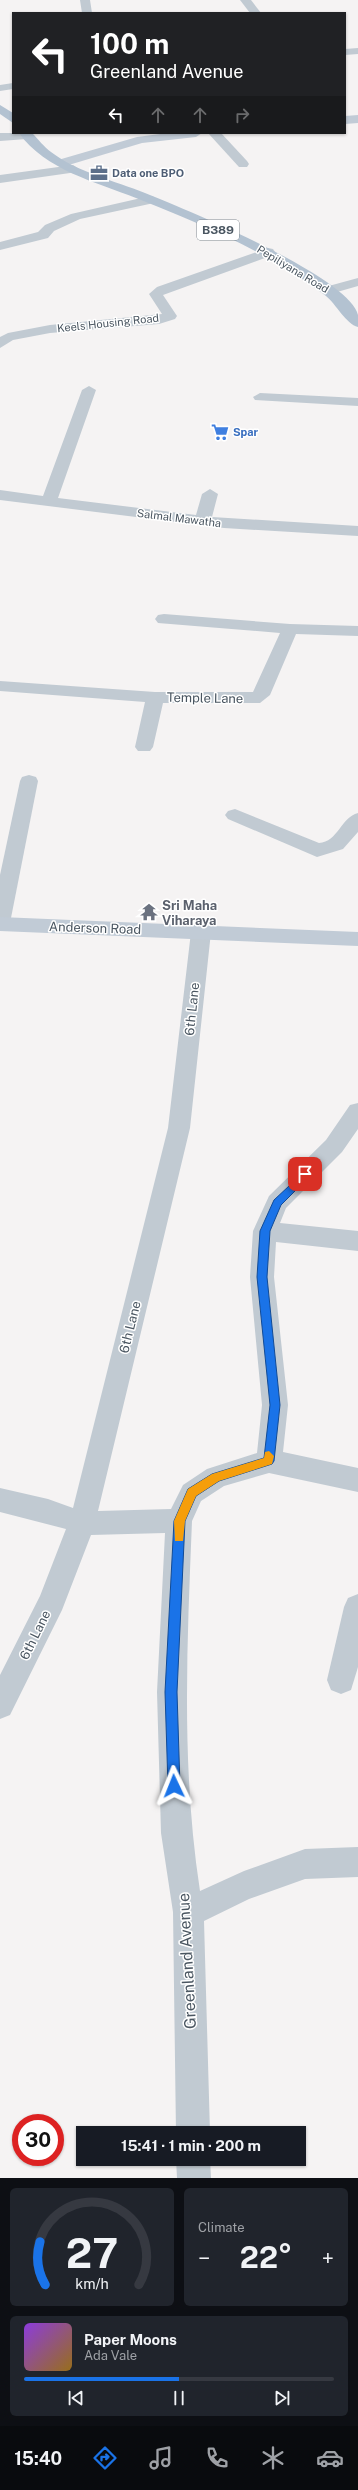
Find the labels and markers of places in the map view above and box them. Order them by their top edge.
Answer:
office icon: Data one BPO [89,163,109,183]
place label: Data one BPO [112,167,184,179]
supermarket icon: Spar [210,422,230,442]
place label: Spar [233,426,258,438]
place label: Sri Maha Viharaya [162,898,217,928]
temple icon: Sri Maha Viharaya [139,902,159,922]
pin [288,1157,322,1191]

